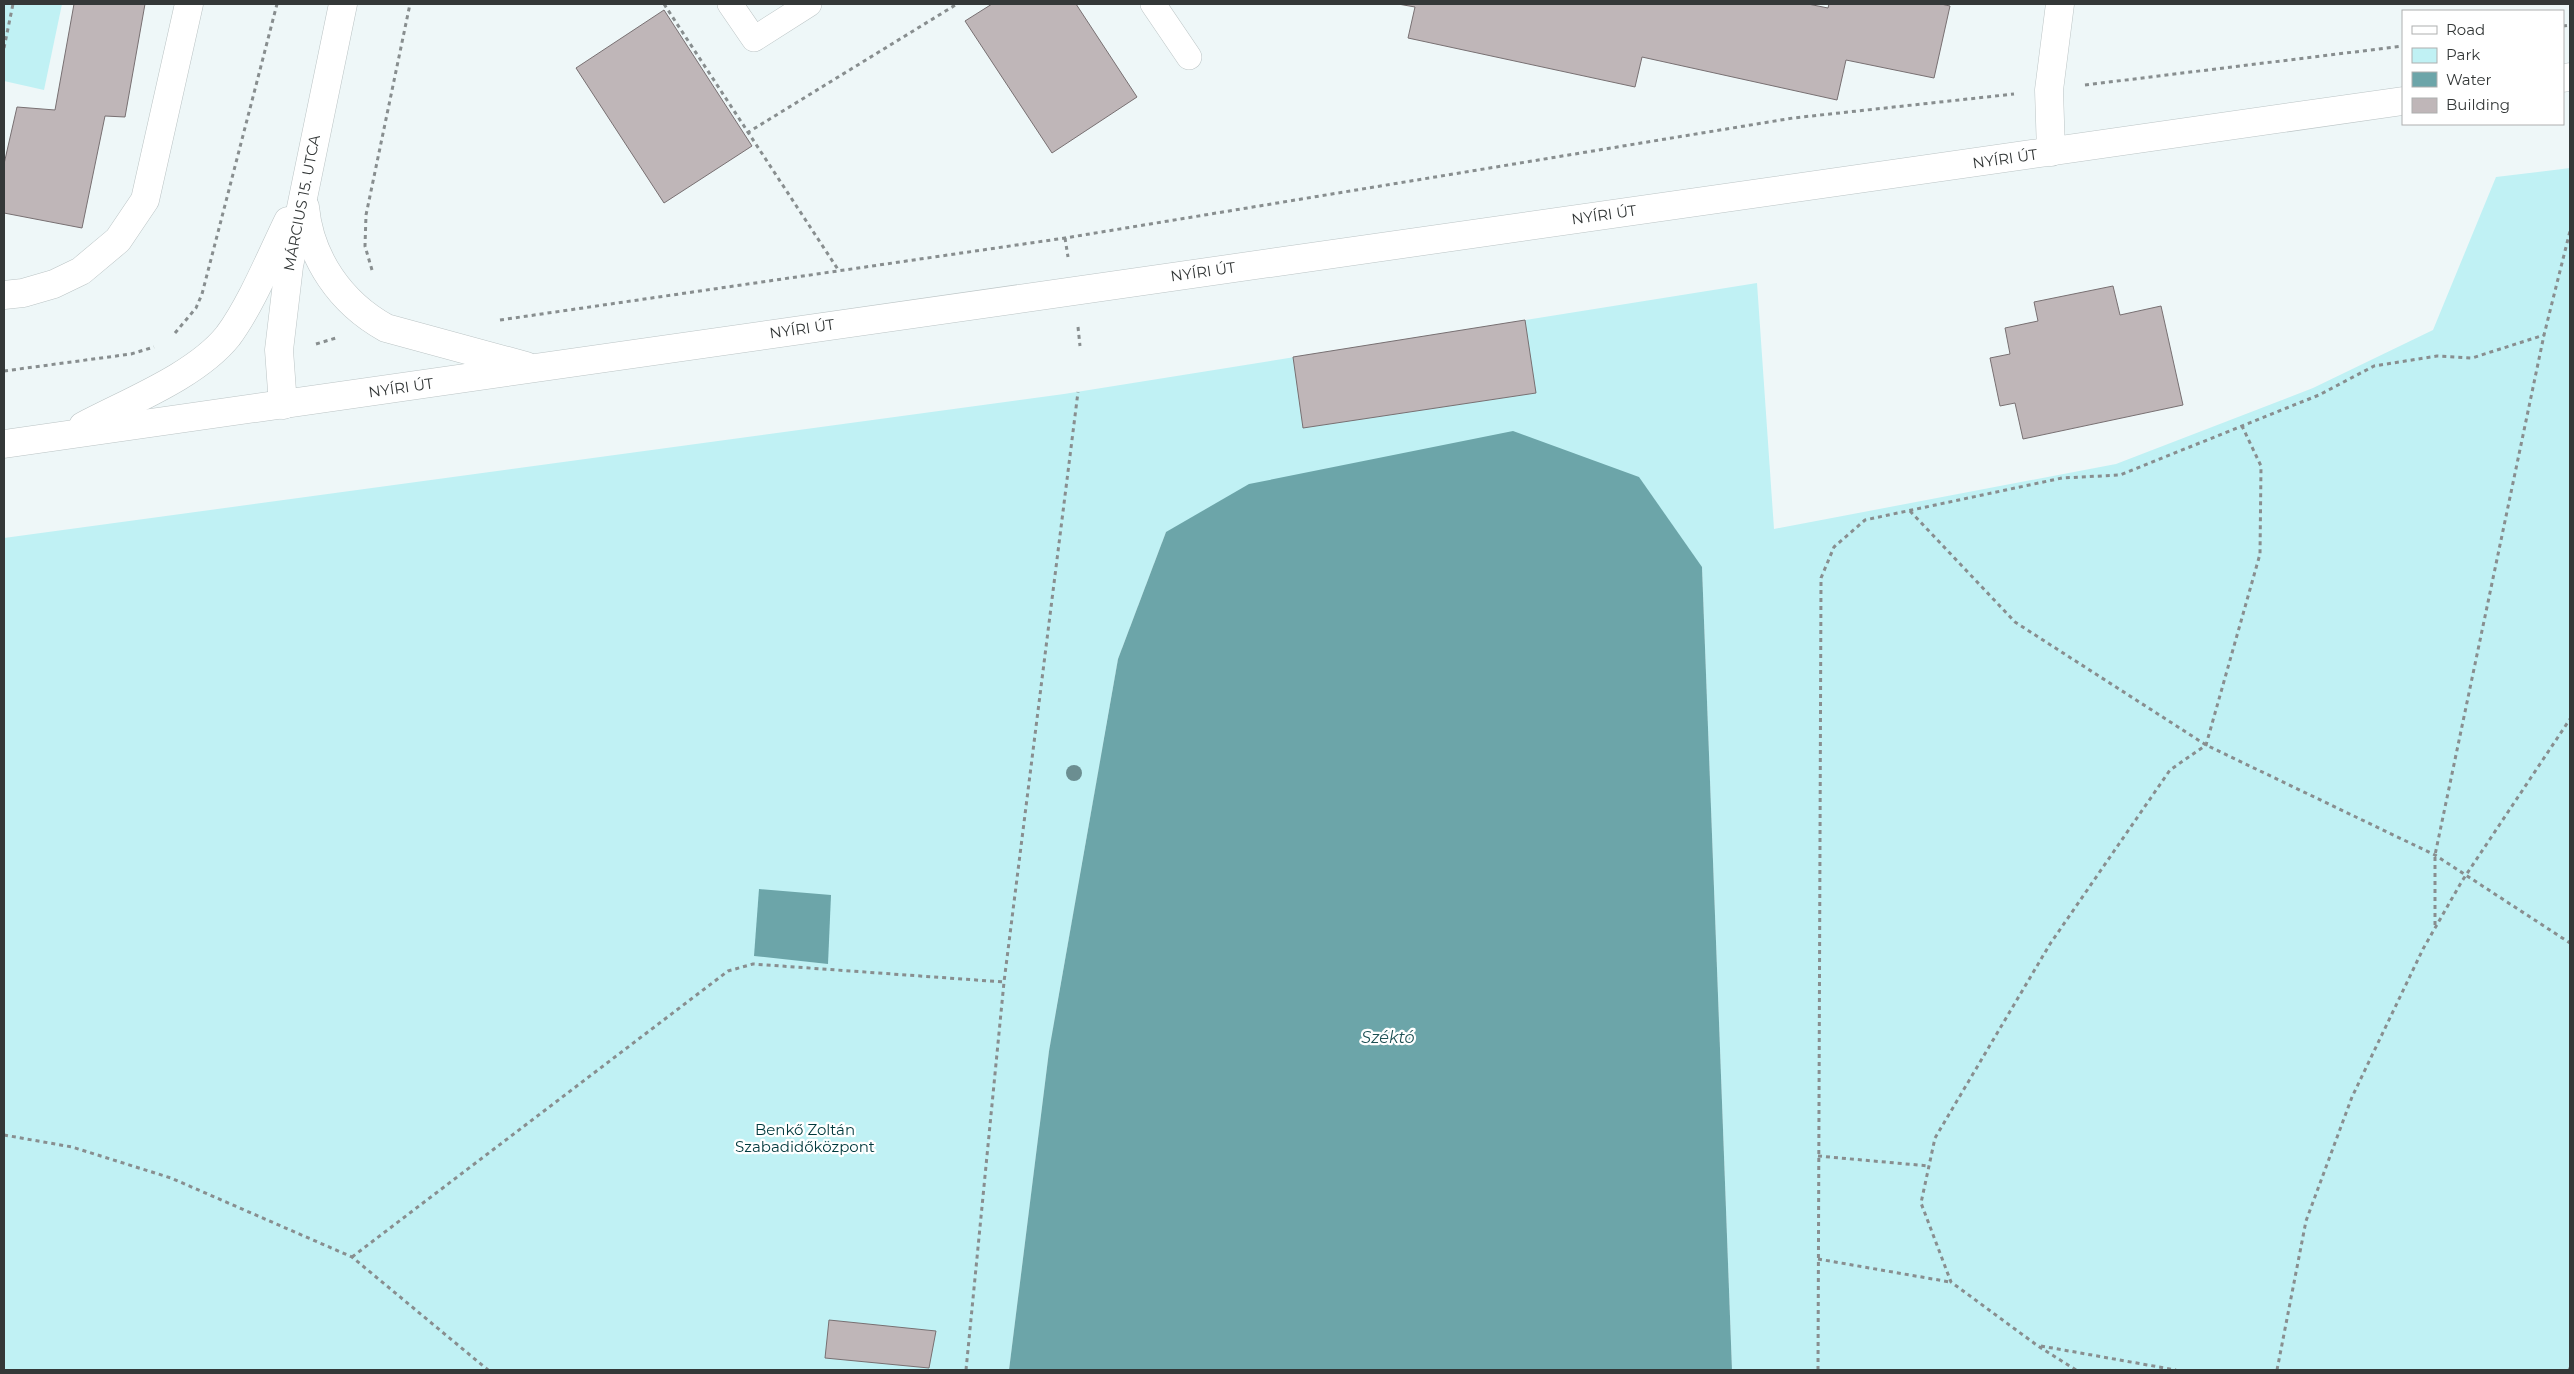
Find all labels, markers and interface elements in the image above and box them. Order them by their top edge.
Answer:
legend [2402,10,2564,125]
text: Road [2446,20,2485,39]
text: Park [2446,45,2480,64]
text: Water [2446,70,2492,89]
text: Building [2446,95,2510,114]
street label: MÁRCIUS 15. UTCA [279,133,324,273]
street label: NYÍRI ÚT [1971,144,2039,172]
street label: NYÍRI ÚT [1570,200,1638,228]
street label: NYÍRI ÚT [1169,257,1237,285]
street label: NYÍRI ÚT [768,314,836,342]
street label: NYÍRI ÚT [367,373,435,401]
water label: Széktó [1361,1028,1415,1047]
park label: Benkő Zoltán Szabadidőközpont [735,1120,875,1156]

